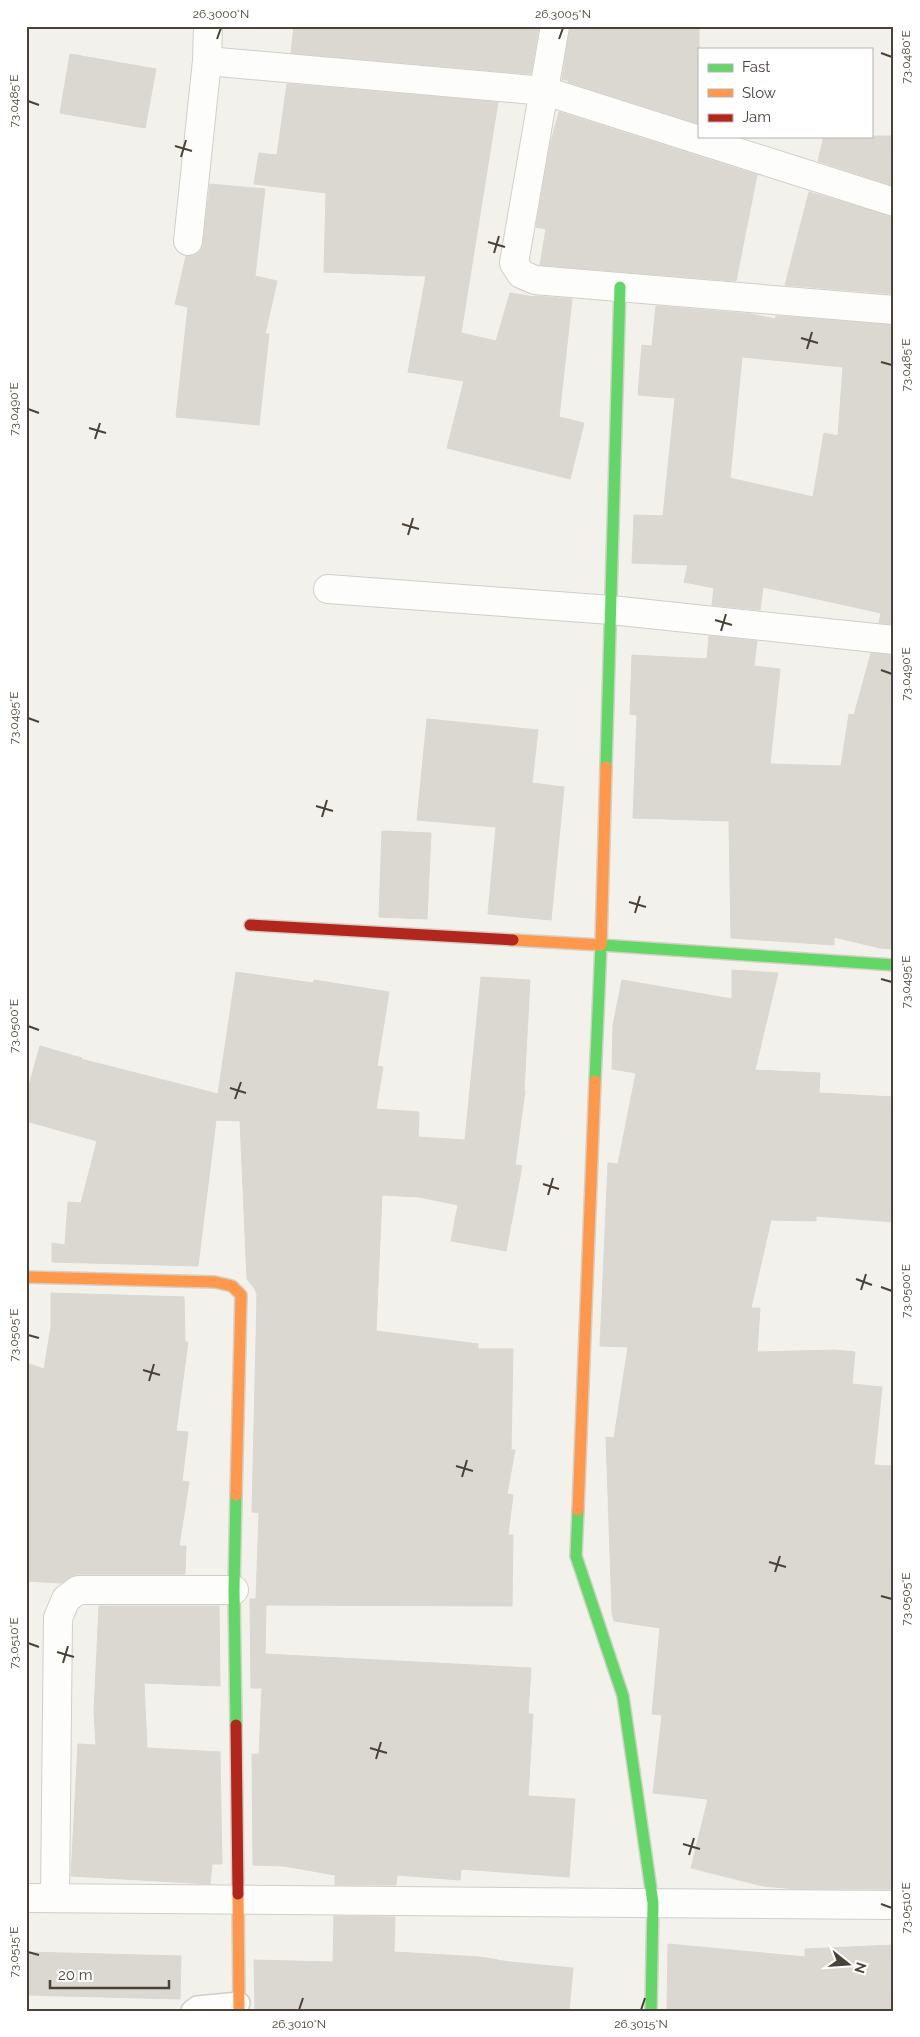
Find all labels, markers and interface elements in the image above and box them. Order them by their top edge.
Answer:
text: 26.3000°N [193,7,249,21]
text: 26.3005°N [535,7,591,21]
text: 73.0480°E [899,30,913,84]
legend [698,48,872,138]
text: Fast [742,58,770,76]
text: 73.0485°E [7,74,21,128]
text: Slow [742,84,776,102]
text: Jam [742,108,771,126]
text: 73.0485°E [899,338,913,392]
text: 73.0490°E [7,382,21,436]
text: 73.0490°E [899,647,913,701]
text: 73.0495°E [7,691,21,745]
text: 73.0495°E [899,955,913,1009]
text: 73.0500°E [7,999,21,1053]
text: 73.0500°E [899,1264,913,1318]
text: 73.0505°E [7,1308,21,1362]
text: 73.0505°E [899,1572,913,1626]
text: 73.0510°E [7,1617,21,1669]
text: 73.0510°E [899,1882,913,1934]
text: 73.0515°E [7,1926,21,1978]
north arrow [822,1940,872,1990]
scale bar [50,1957,169,1989]
text: N [851,1960,870,1975]
text: 20 m [58,1966,93,1984]
text: 26.3010°N [272,2017,326,2031]
text: 26.3015°N [614,2017,668,2031]

